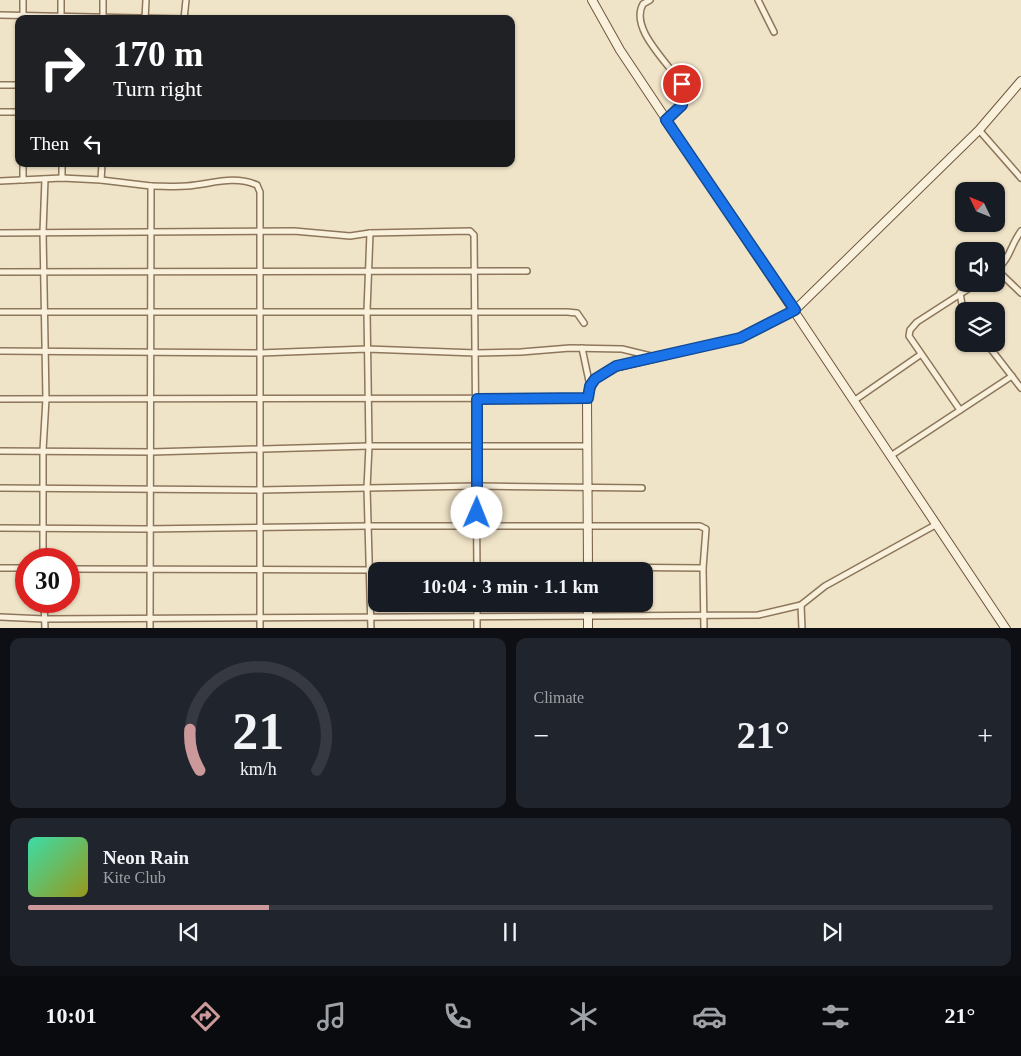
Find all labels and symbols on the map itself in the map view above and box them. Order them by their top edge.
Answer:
pin [661,63,703,105]
north arrow [955,182,1005,232]
position arrow [450,486,502,538]
speed limit sign: 30 [15,548,80,613]

